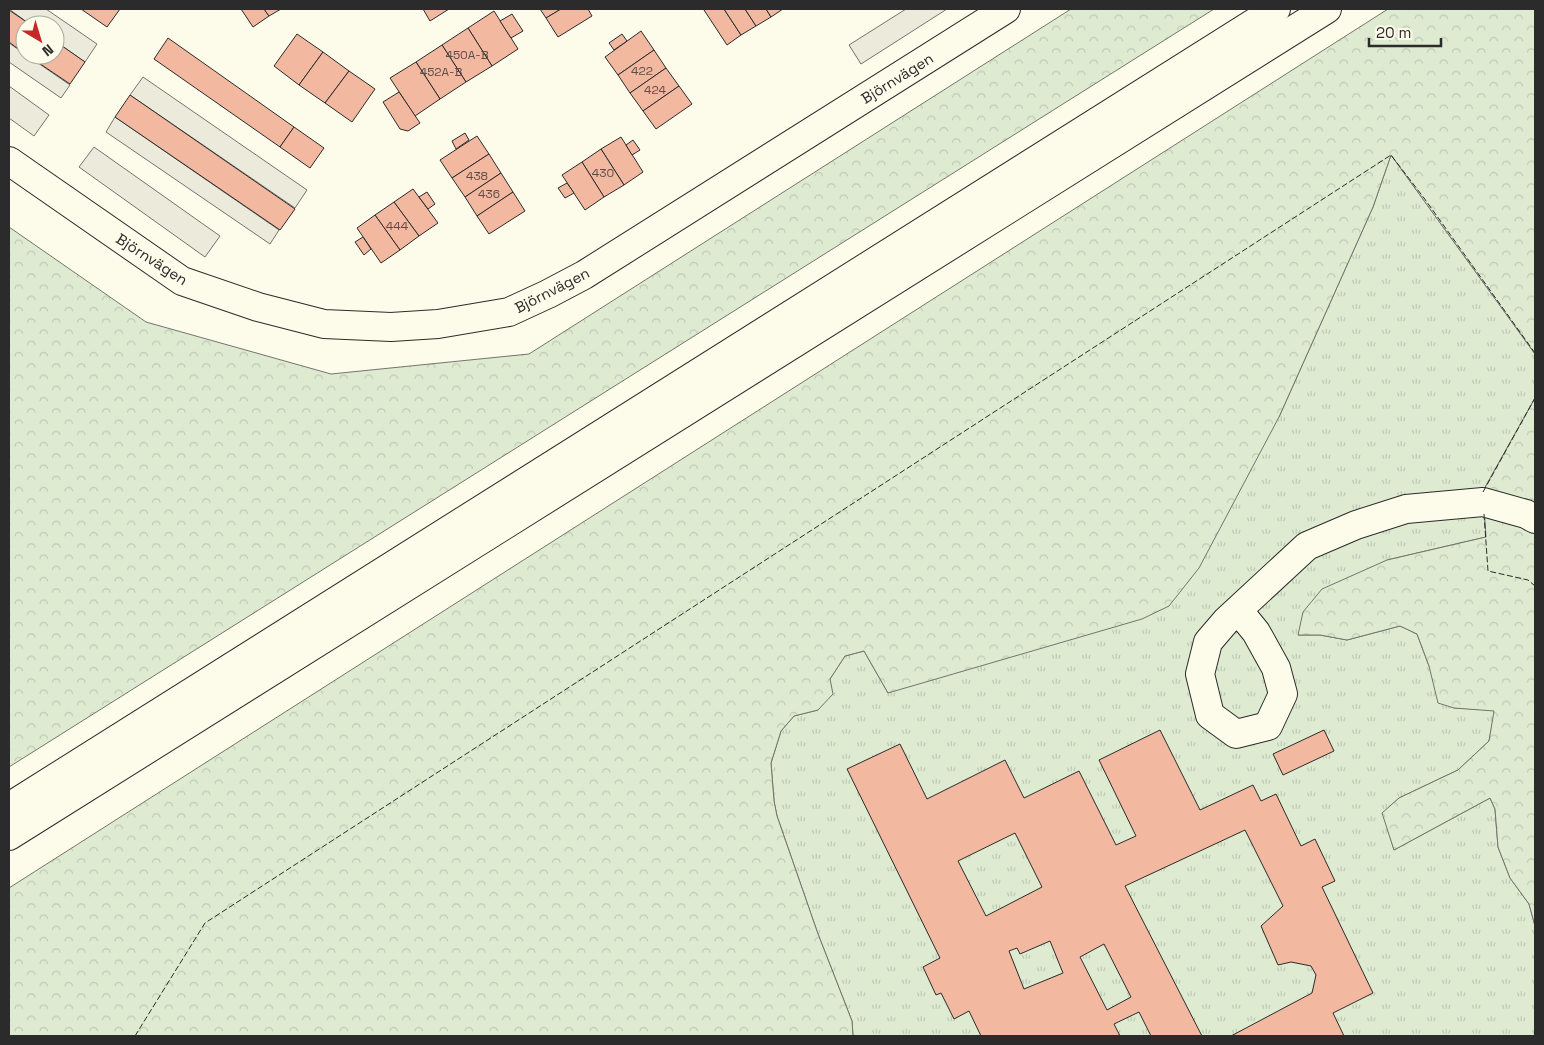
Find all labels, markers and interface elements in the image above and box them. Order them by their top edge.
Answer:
north arrow [15,15,65,65]
scale bar [1369,15,1442,47]
text: 20 m [1376,23,1411,42]
text: N [39,40,57,60]
house number: 450A-B [445,47,489,63]
street label: Björnvägen [857,48,937,108]
house number: 422 [631,63,653,79]
house number: 452A-B [420,64,462,80]
house number: 424 [644,82,666,98]
house number: 430 [592,165,614,181]
house number: 438 [466,168,488,184]
house number: 436 [478,186,500,202]
house number: 444 [386,218,409,234]
street label: Björnvägen [113,229,191,289]
street label: Björnvägen [511,263,593,317]

